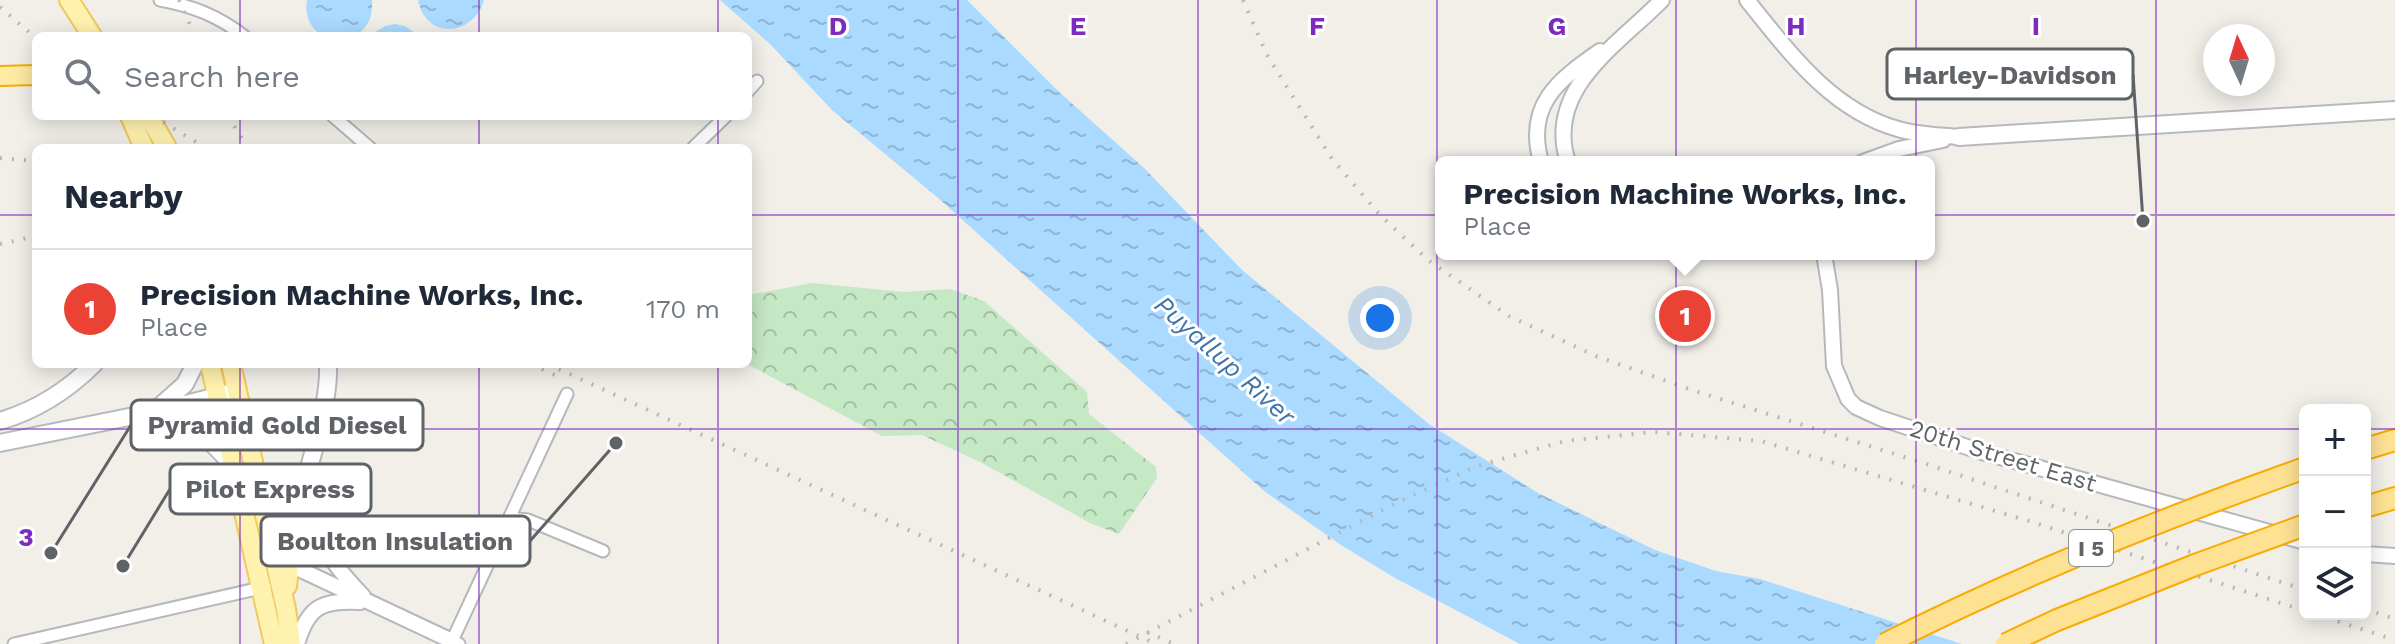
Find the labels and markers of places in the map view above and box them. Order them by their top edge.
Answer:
callout: Harley-Davidson [1887,49,2133,99]
pin: 1 [1659,286,1711,346]
callout: Pyramid Gold Diesel [131,400,423,450]
callout: Pilot Express [170,464,371,514]
callout: Boulton Insulation [261,516,530,566]

